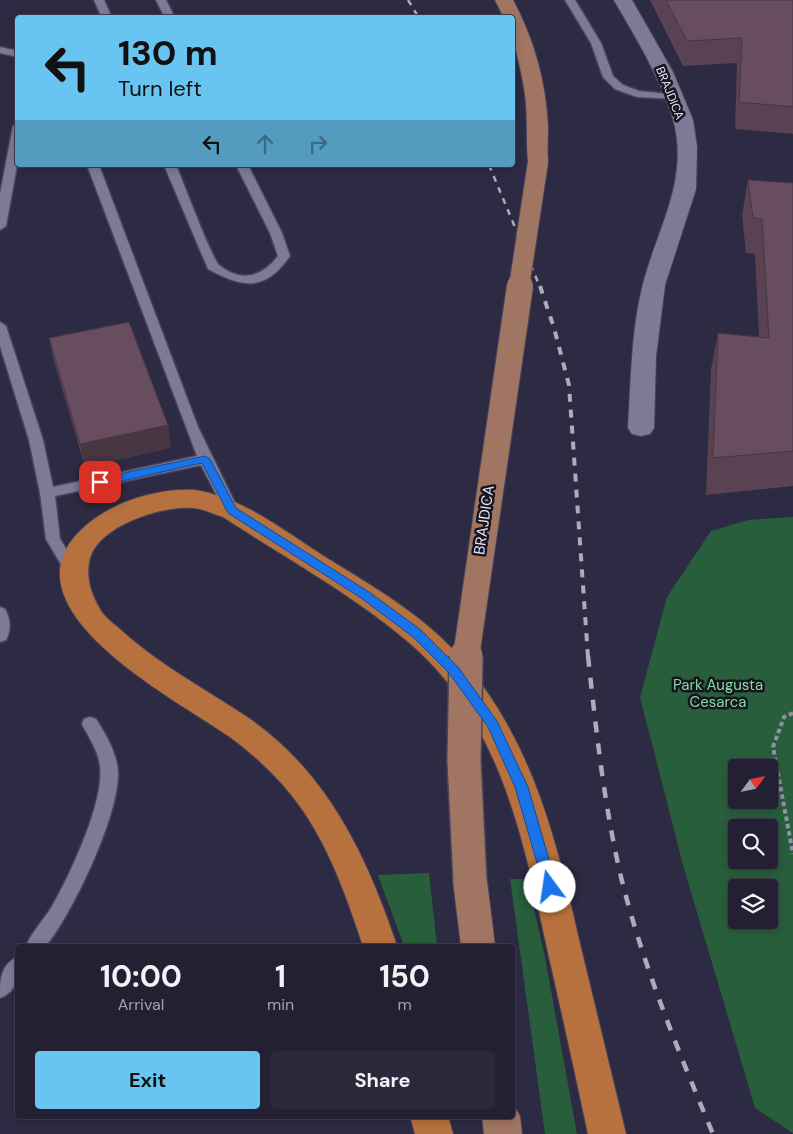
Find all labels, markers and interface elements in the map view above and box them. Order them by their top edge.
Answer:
text: 130 m [118,30,218,76]
icon: left [35,35,100,100]
street label: BRAJDICA [652,64,688,122]
text: Turn left [118,74,202,103]
icon: left [198,130,226,158]
icon: ahead [251,130,279,158]
icon: right [304,130,332,158]
pin [79,461,121,503]
icon: arrive [86,468,114,496]
street label: BRAJDICA [469,484,499,556]
park label: Park Augusta Cesarca [673,675,763,712]
north arrow [728,759,778,809]
map controls [728,759,778,929]
button: search [728,819,778,869]
position arrow [523,860,575,912]
button: layers [728,879,778,929]
text: 10:00 [100,957,182,996]
text: 1 [275,957,286,996]
text: 150 [379,957,430,996]
text: Arrival [118,994,164,1015]
text: min [267,994,294,1015]
text: m [397,994,412,1015]
button: Exit [35,1051,260,1109]
button: Share [270,1051,495,1109]

